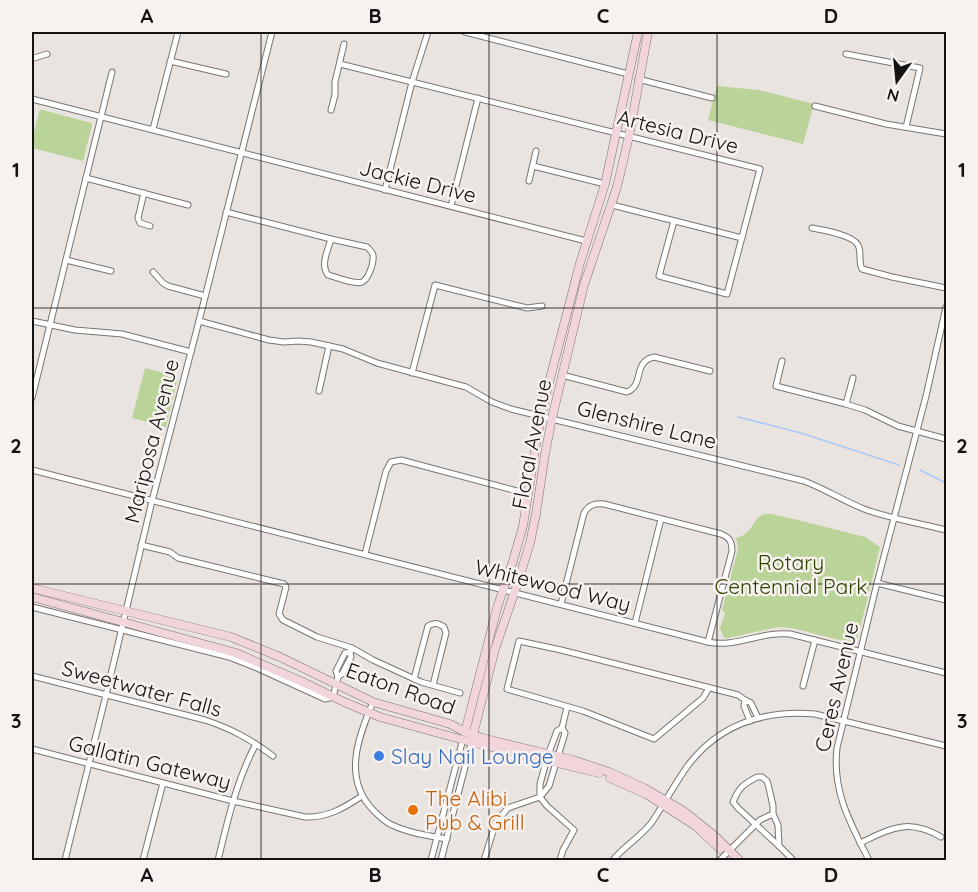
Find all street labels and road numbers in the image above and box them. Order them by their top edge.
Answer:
street label: Artesia Drive [615,103,741,159]
street label: Jackie Drive [357,154,479,208]
street label: Mariposa Avenue [118,356,184,526]
street label: Floral Avenue [506,377,556,511]
street label: Glenshire Lane [575,394,719,454]
street label: Whitewood Way [472,553,634,617]
street label: Ceres Avenue [808,620,864,754]
street label: Sweetwater Falls [59,654,225,722]
street label: Eaton Road [343,656,459,720]
street label: Gallatin Gateway [66,729,234,795]

